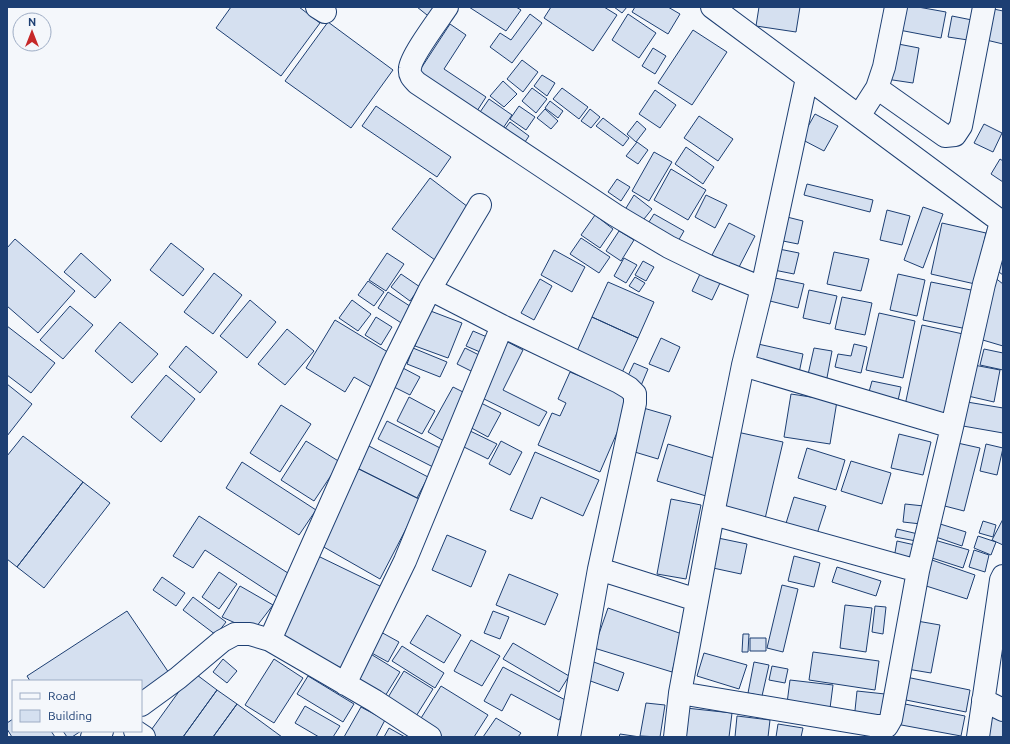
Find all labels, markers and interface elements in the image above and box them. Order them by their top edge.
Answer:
north arrow [12,12,52,52]
text: N [28,16,36,28]
legend [12,680,142,732]
text: Road [48,689,76,702]
text: Building [48,709,92,722]

